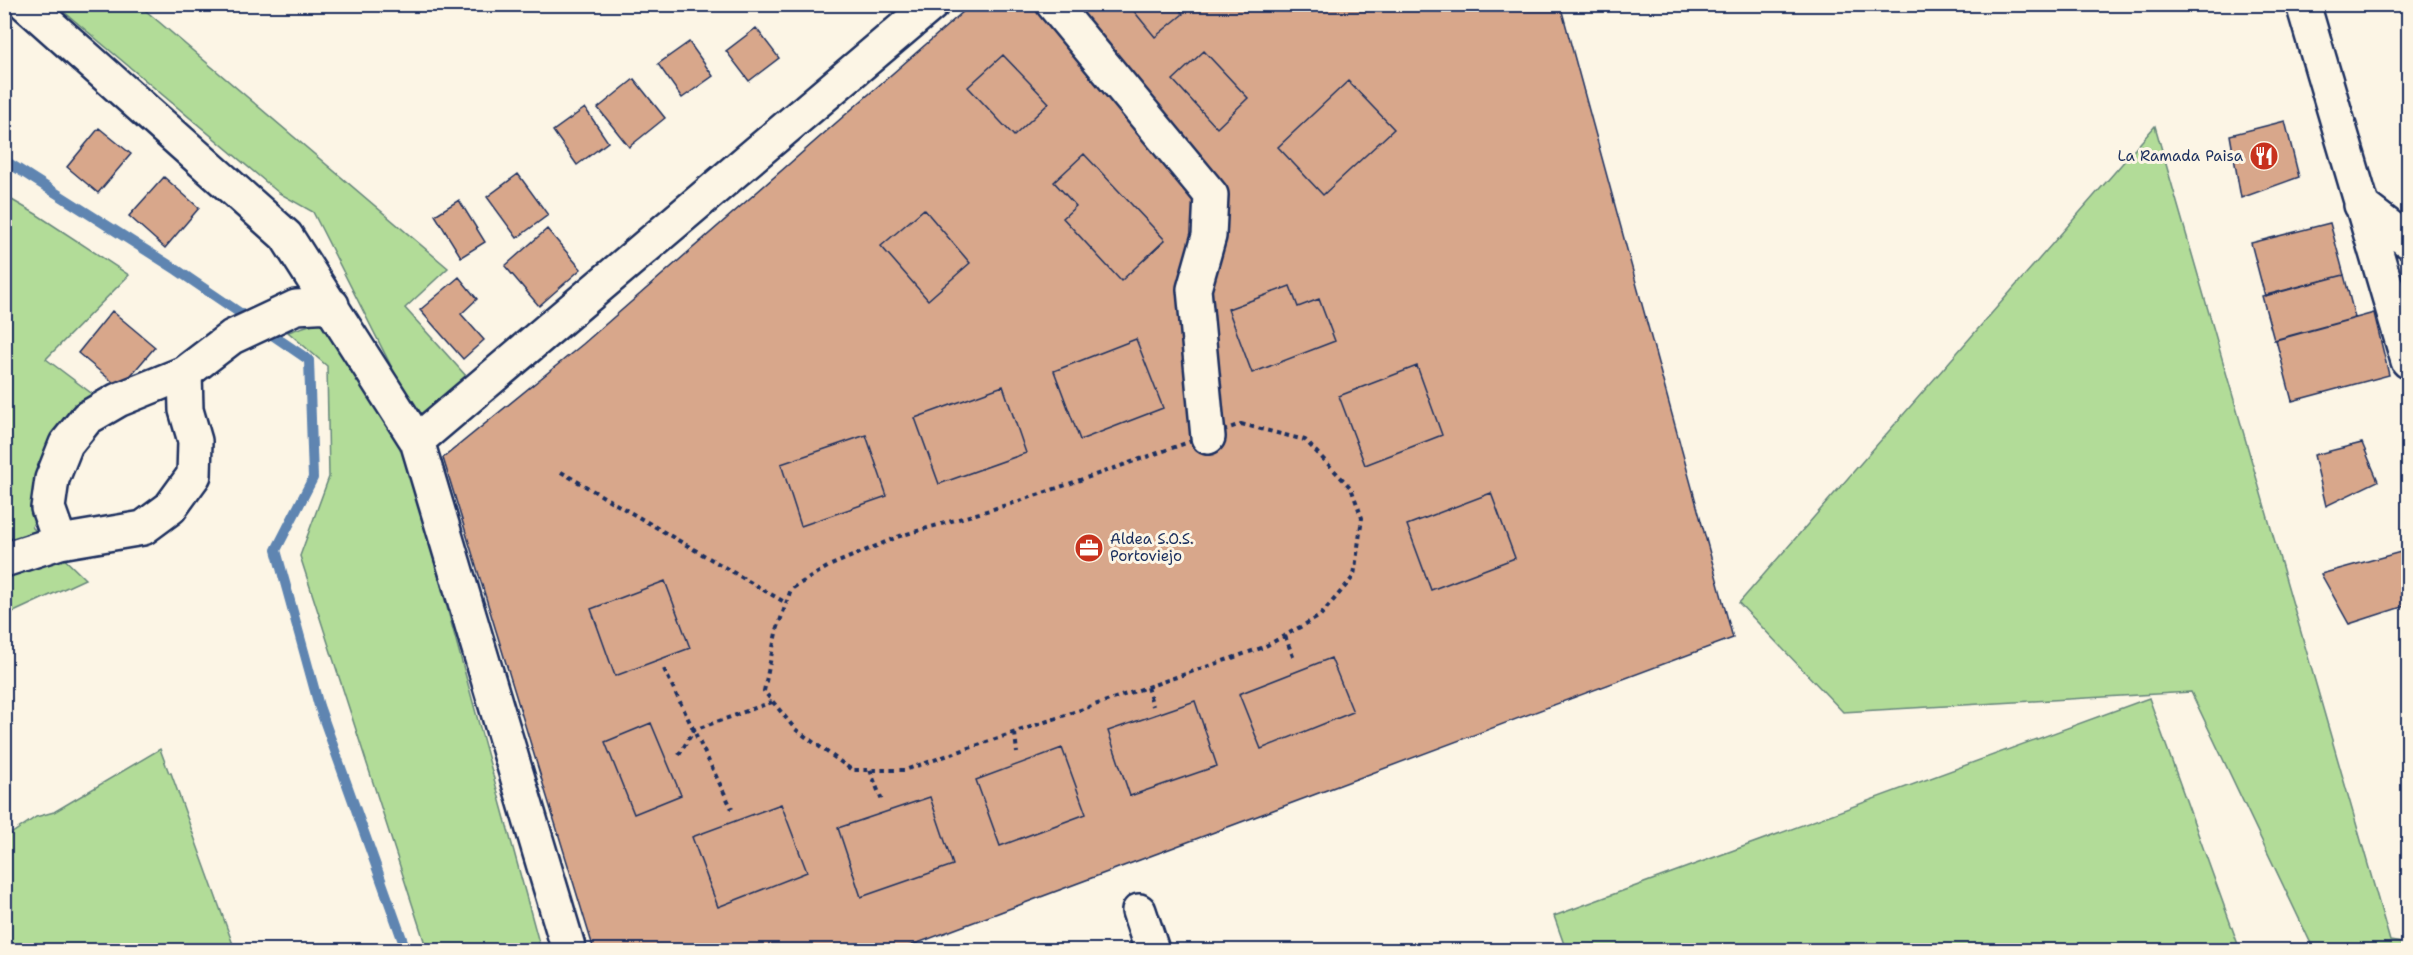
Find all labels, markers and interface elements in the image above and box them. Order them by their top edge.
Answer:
restaurant icon: La Ramada Paisa [2248,140,2280,172]
place label: La Ramada Paisa [2117,146,2244,166]
place label: Aldea S.O.S. Portoviejo [1110,529,1194,566]
office icon: Aldea S.O.S. Portoviejo [1073,532,1105,564]

